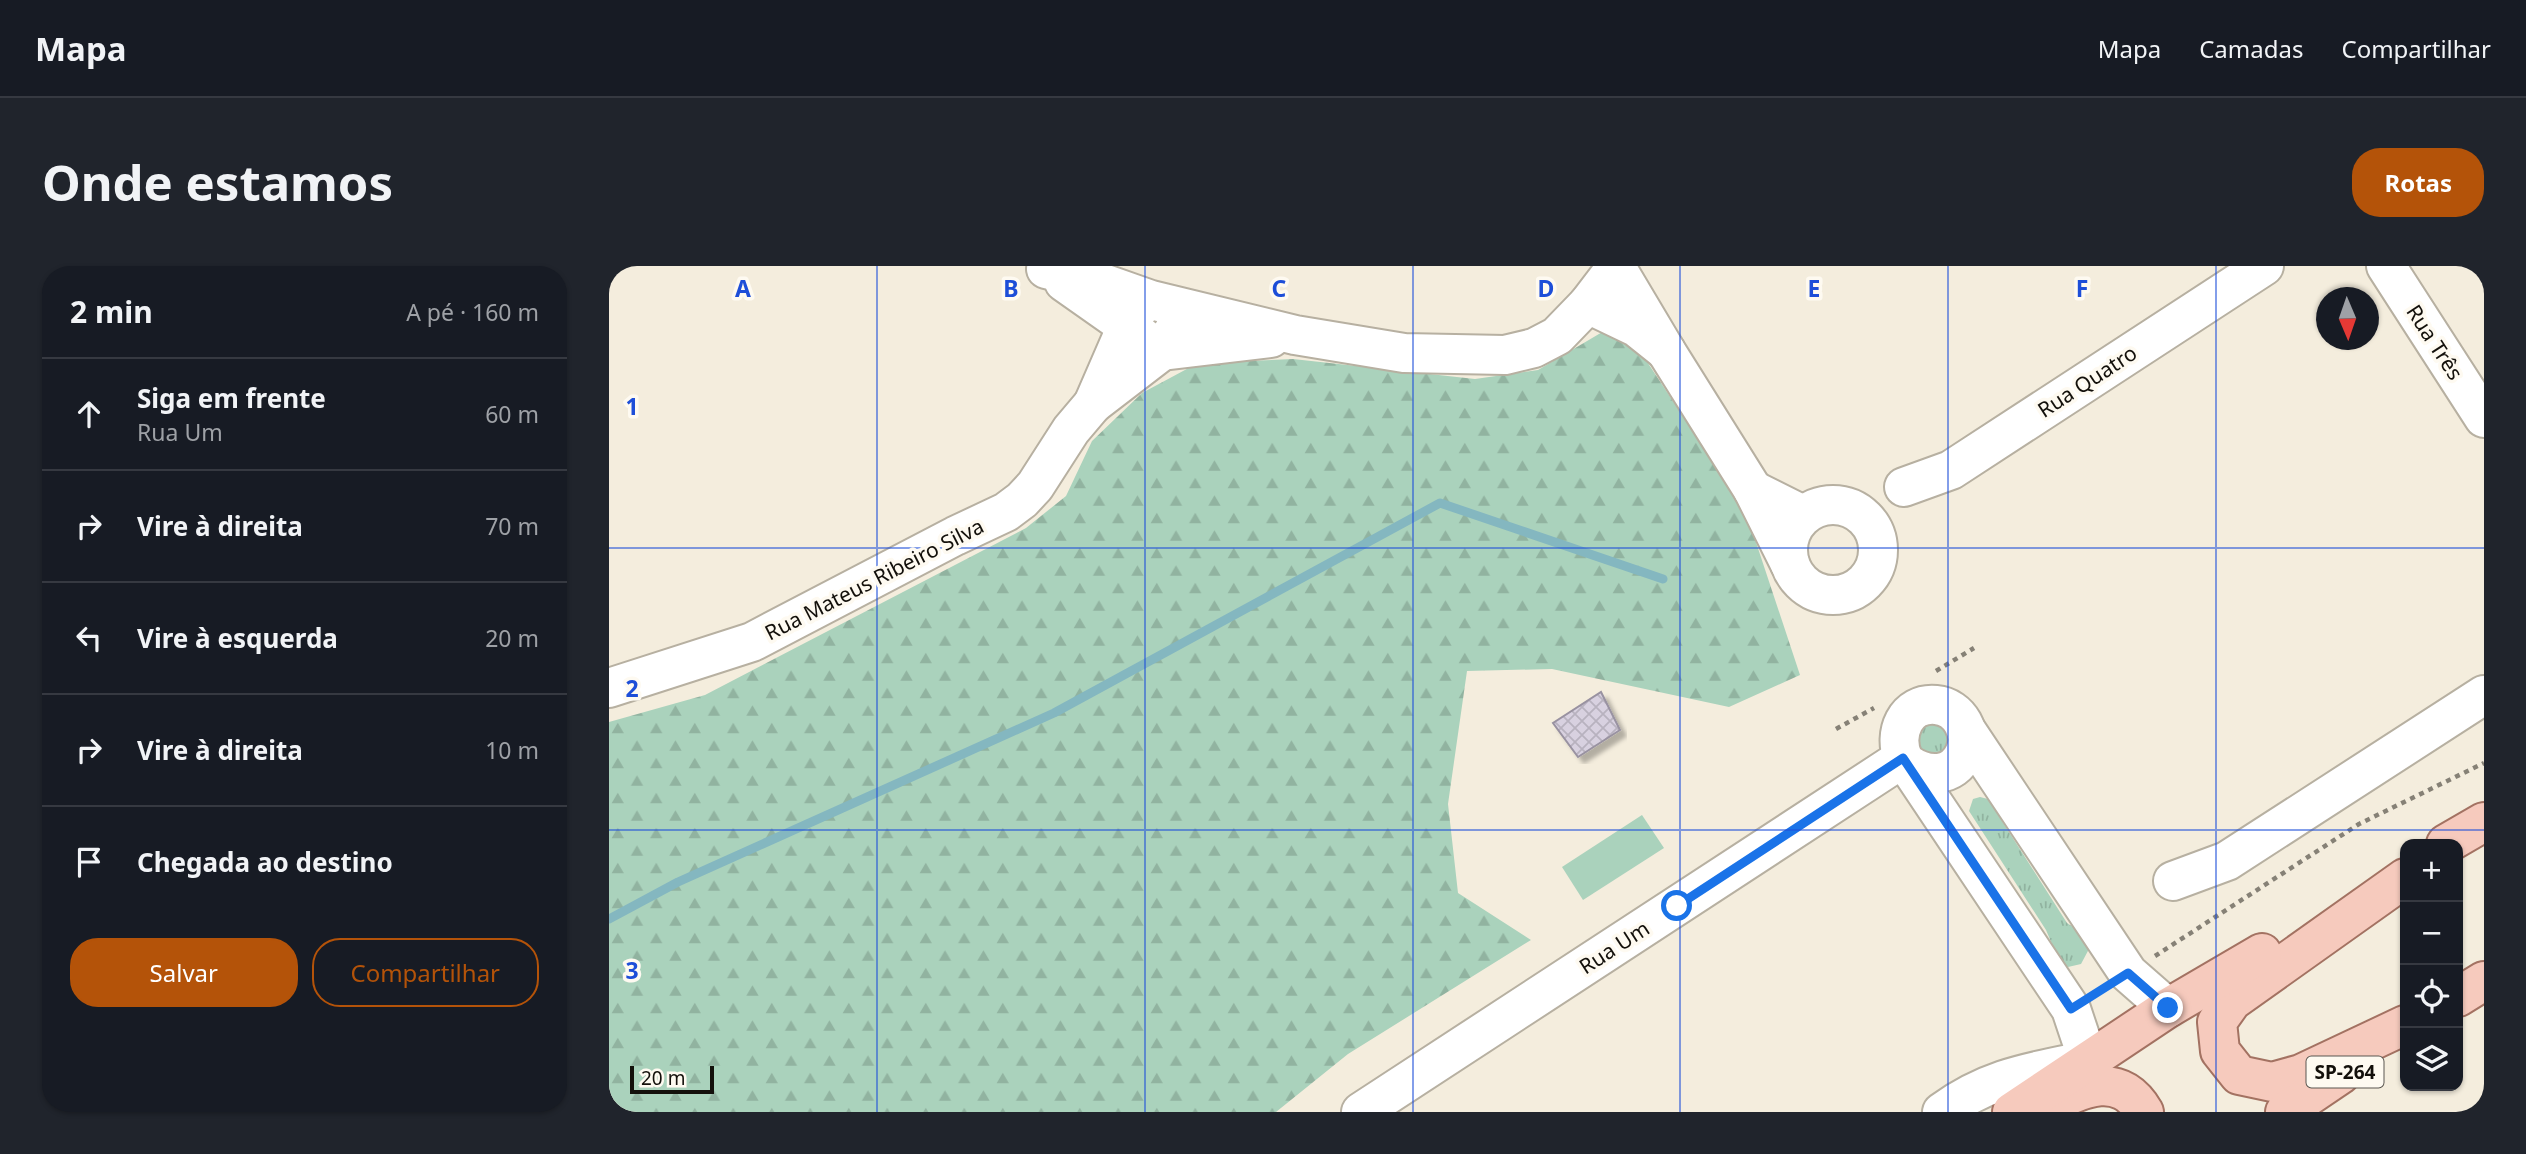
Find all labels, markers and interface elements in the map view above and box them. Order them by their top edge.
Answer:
text: Mapa [35,26,127,71]
text: Mapa [2098,32,2161,65]
text: Camadas [2199,32,2303,65]
text: Compartilhar [2341,32,2491,65]
button: Rotas [2352,148,2484,217]
text: Onde estamos [42,149,393,215]
text: A [735,272,751,304]
text: B [1003,272,1019,304]
text: C [1272,272,1287,304]
text: D [1538,272,1554,304]
text: E [1808,272,1820,304]
text: F [2076,272,2088,304]
north arrow [2316,287,2379,350]
text: 2 min [70,291,153,332]
text: A pé · 160 m [406,296,539,328]
street label: Rua Três [2400,299,2470,385]
street label: Rua Quatro [2032,338,2142,424]
text: Siga em frente [137,380,326,416]
text: 1 [625,390,639,422]
icon: ahead [70,395,108,433]
text: 60 m [485,398,539,430]
text: Rua Um [137,416,223,448]
icon: right [70,507,108,545]
text: Vire à direita [137,508,303,544]
text: 70 m [485,510,539,542]
street label: Rua Mateus Ribeiro Silva [760,512,988,646]
icon: left [70,619,108,657]
text: Vire à esquerda [137,620,338,656]
text: 20 m [485,622,539,654]
text: 2 [625,672,639,704]
icon: right [70,731,108,769]
text: Vire à direita [137,732,303,768]
text: 10 m [485,734,539,766]
map controls [2400,839,2463,1091]
button: + [2400,839,2463,902]
icon: arrive [70,843,108,881]
text: Chegada ao destino [137,844,393,880]
route start [1661,890,1692,921]
button: − [2400,902,2463,965]
street label: Rua Um [1574,914,1654,980]
button: Salvar [70,938,298,1007]
button: Compartilhar [312,938,539,1007]
text: 3 [625,954,639,986]
button: locate [2400,965,2463,1028]
route end [2152,992,2183,1023]
button: layers [2400,1028,2463,1091]
road number: SP-264 [2307,1056,2383,1087]
scale bar [630,1063,714,1095]
text: 20 m [641,1065,685,1091]

